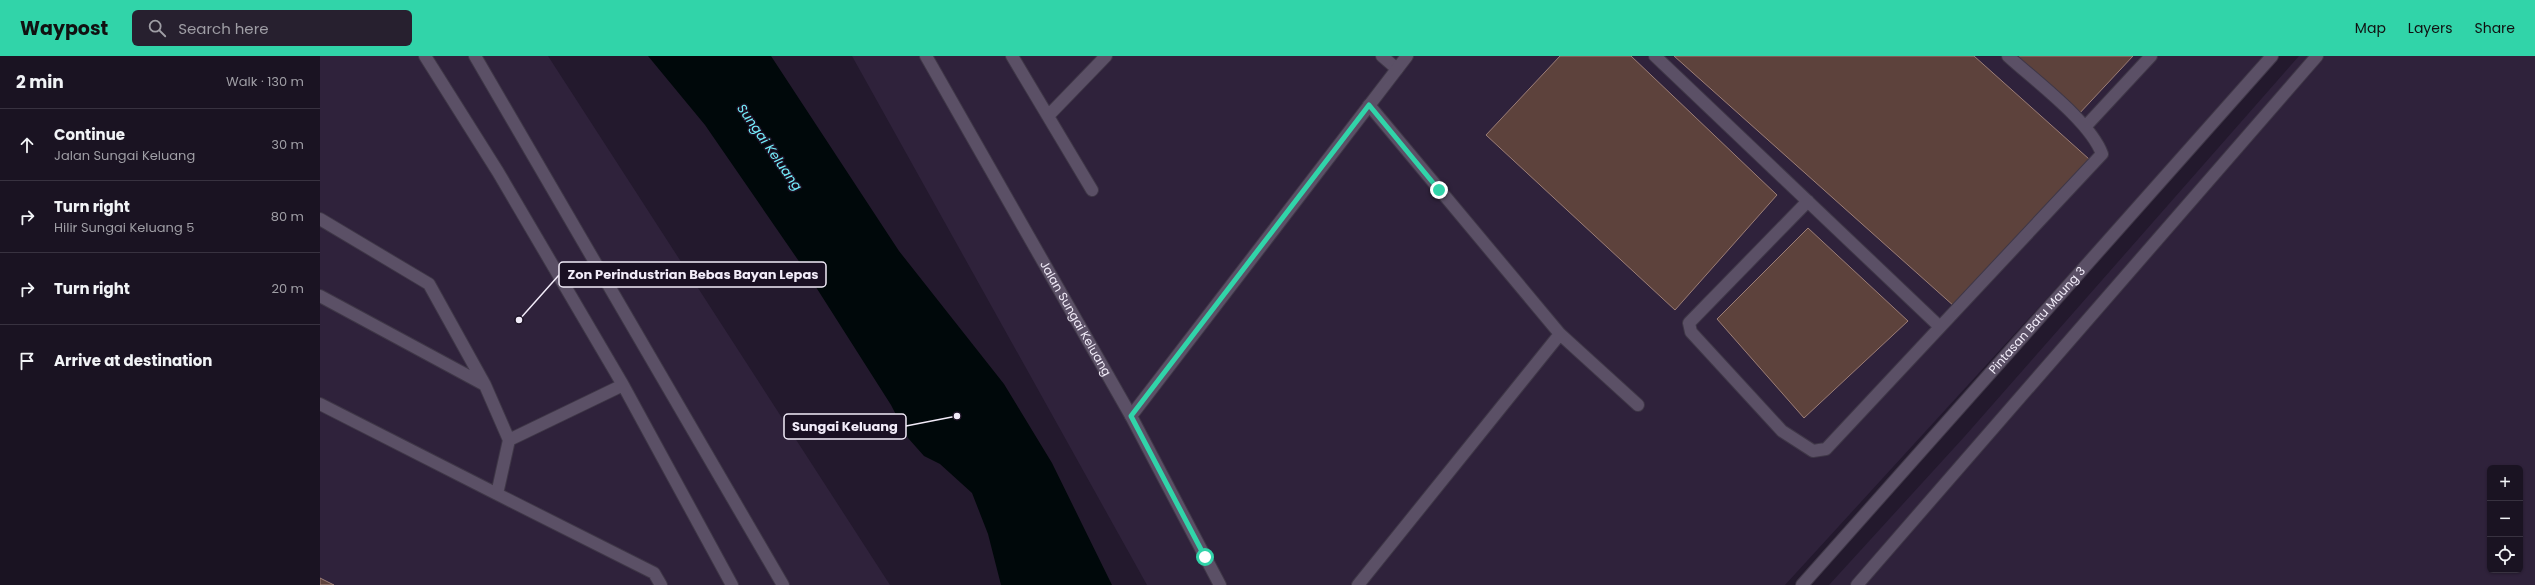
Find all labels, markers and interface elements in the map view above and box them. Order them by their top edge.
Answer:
search box [132,10,412,46]
text: Waypost [20,15,108,42]
icon: search [146,17,168,39]
text: Search here [178,18,269,39]
text: Map [2355,18,2386,38]
text: Layers [2408,18,2452,38]
text: Share [2474,18,2515,38]
text: 2 min [16,70,64,94]
text: Walk · 130 m [226,72,304,91]
water label: Sungai Keluang [733,100,807,195]
text: Continue [54,124,125,145]
icon: ahead [16,134,38,156]
text: 30 m [271,135,304,154]
text: Jalan Sungai Keluang [54,146,195,165]
route end [1430,181,1448,199]
text: Turn right [54,196,130,217]
icon: right [16,206,38,228]
text: 80 m [271,207,304,226]
text: Hilir Sungai Keluang 5 [54,218,194,237]
street label: Jalan Sungai Keluang [1036,257,1116,379]
callout: Zon Perindustrian Bebas Bayan Lepas [559,262,826,287]
street label: Pintasan Batu Maung 3 [1984,263,2089,377]
text: Zon Perindustrian Bebas Bayan Lepas [567,265,819,284]
icon: right [16,278,38,300]
text: Turn right [54,278,130,299]
text: 20 m [271,279,304,298]
icon: arrive [16,350,38,372]
text: Arrive at destination [54,350,212,371]
callout: Sungai Keluang [784,414,906,439]
text: Sungai Keluang [792,417,898,436]
map controls [2487,465,2523,573]
button: + [2487,465,2523,501]
button: − [2487,501,2523,537]
button: locate [2487,537,2523,573]
route start [1196,548,1214,566]

